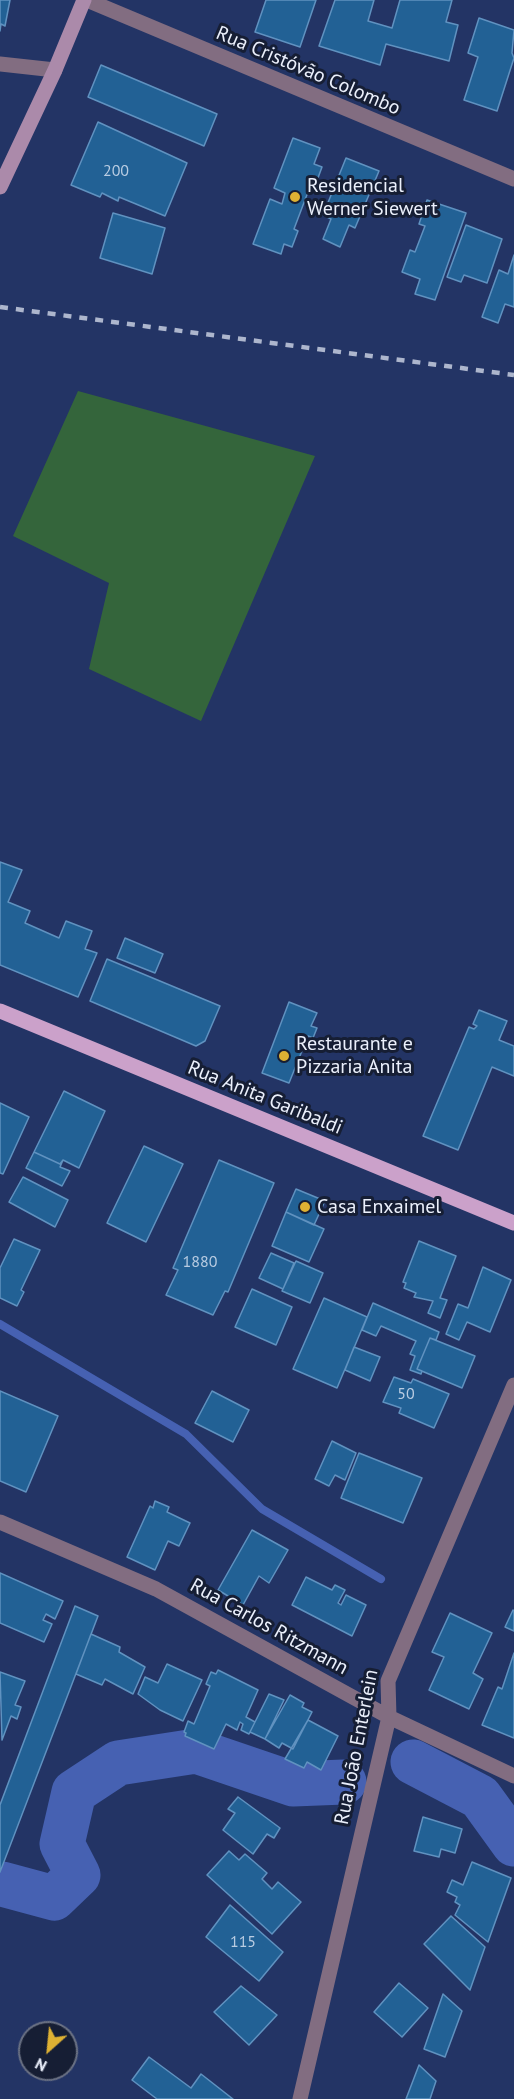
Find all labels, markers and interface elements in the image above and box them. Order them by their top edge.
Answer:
street label: Rua Cristóvão Colombo [212,21,404,121]
house number: 200 [103,161,129,181]
place label: Residencial Werner Siewert [307,174,438,221]
marker: Residencial Werner Siewert [288,190,302,204]
place label: Restaurante e Pizzaria Anita [296,1032,413,1079]
marker: Restaurante e Pizzaria Anita [277,1049,291,1063]
street label: Rua Anita Garibaldi [184,1056,346,1140]
place label: Casa Enxaimel [317,1195,441,1219]
marker: Casa Enxaimel [298,1200,312,1214]
house number: 1880 [183,1252,217,1272]
house number: 50 [397,1384,415,1404]
street label: Rua Carlos Ritzmann [186,1574,352,1680]
street label: Rua João Enterlein [330,1667,384,1827]
house number: 115 [230,1932,256,1952]
north arrow [18,2021,78,2081]
text: N [32,2054,50,2077]

